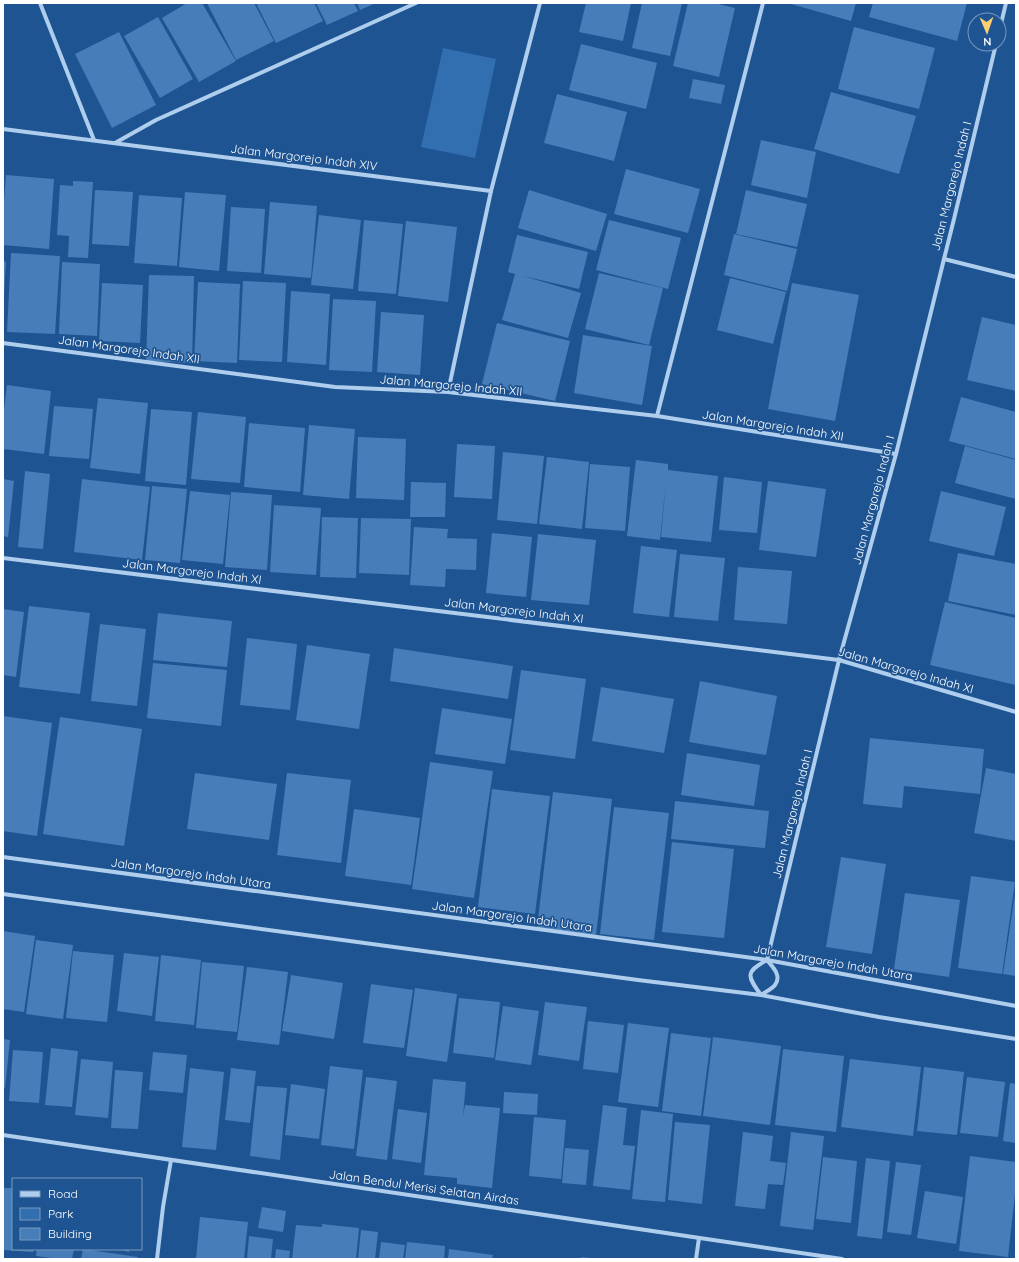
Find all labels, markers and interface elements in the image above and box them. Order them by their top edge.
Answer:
north arrow [967,12,1007,52]
text: N [983,35,992,49]
street label: Jalan Margorejo Indah I [928,120,974,252]
street label: Jalan Margorejo Indah XIV [230,141,378,173]
street label: Jalan Margorejo Indah XII [57,332,201,366]
street label: Jalan Margorejo Indah XII [379,371,523,399]
street label: Jalan Margorejo Indah XII [701,406,845,444]
street label: Jalan Margorejo Indah I [849,434,897,566]
street label: Jalan Margorejo Indah XI [121,555,263,587]
street label: Jalan Margorejo Indah XI [443,594,585,626]
street label: Jalan Margorejo Indah XI [837,643,975,697]
street label: Jalan Margorejo Indah I [769,748,815,880]
street label: Jalan Margorejo Indah Utara [110,854,272,892]
street label: Jalan Margorejo Indah Utara [431,897,593,935]
street label: Jalan Margorejo Indah Utara [752,941,914,983]
street label: Jalan Bendul Merisi Selatan Airdas [328,1166,520,1208]
legend [12,1178,142,1250]
text: Road [48,1186,78,1201]
text: Park [48,1206,73,1221]
text: Building [48,1226,92,1241]

